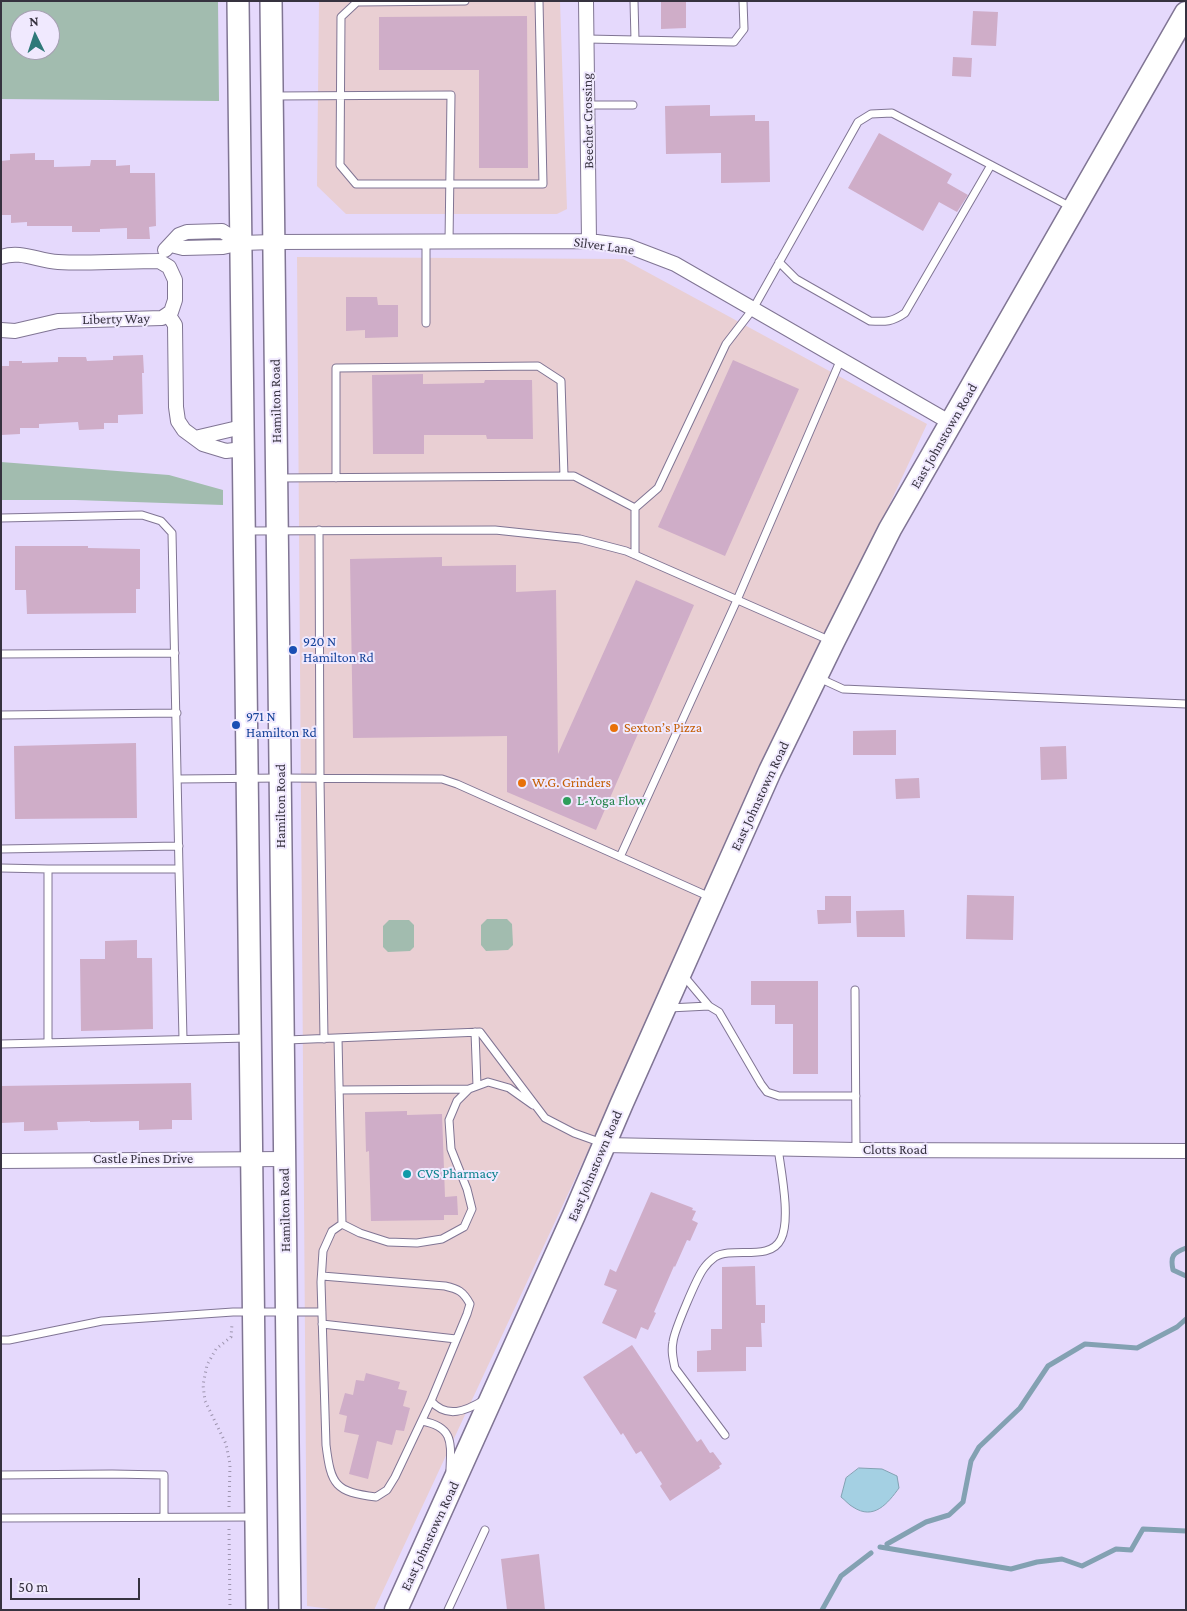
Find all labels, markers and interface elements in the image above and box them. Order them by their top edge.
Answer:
north arrow [10,10,60,60]
text: N [29,13,39,29]
street label: Beecher Crossing [579,73,597,169]
street label: Silver Lane [573,233,635,259]
street label: Liberty Way [82,310,150,328]
street label: Hamilton Road [267,359,285,443]
street label: East Johnstown Road [907,380,981,492]
place label: 920 N Hamilton Rd [303,634,374,666]
marker: 920 N Hamilton Rd [287,644,299,656]
place label: 971 N Hamilton Rd [246,709,317,742]
marker: 971 N Hamilton Rd [230,719,242,731]
place label: Sexton’s Pizza [624,720,702,736]
marker: Sexton’s Pizza [608,722,620,734]
street label: East Johnstown Road [727,739,793,853]
street label: Hamilton Road [273,764,289,848]
place label: W.G. Grinders [532,775,611,791]
marker: W.G. Grinders [516,777,528,789]
place label: L-Yoga Flow [577,793,646,809]
marker: L-Yoga Flow [561,795,573,807]
street label: East Johnstown Road [564,1108,626,1224]
street label: Clotts Road [863,1142,927,1158]
street label: Castle Pines Drive [93,1151,193,1167]
place label: CVS Pharmacy [417,1166,498,1182]
street label: Hamilton Road [276,1168,294,1252]
marker: CVS Pharmacy [401,1168,413,1180]
street label: East Johnstown Road [397,1479,463,1593]
scale bar [12,1568,142,1600]
text: 50 m [18,1579,48,1595]

